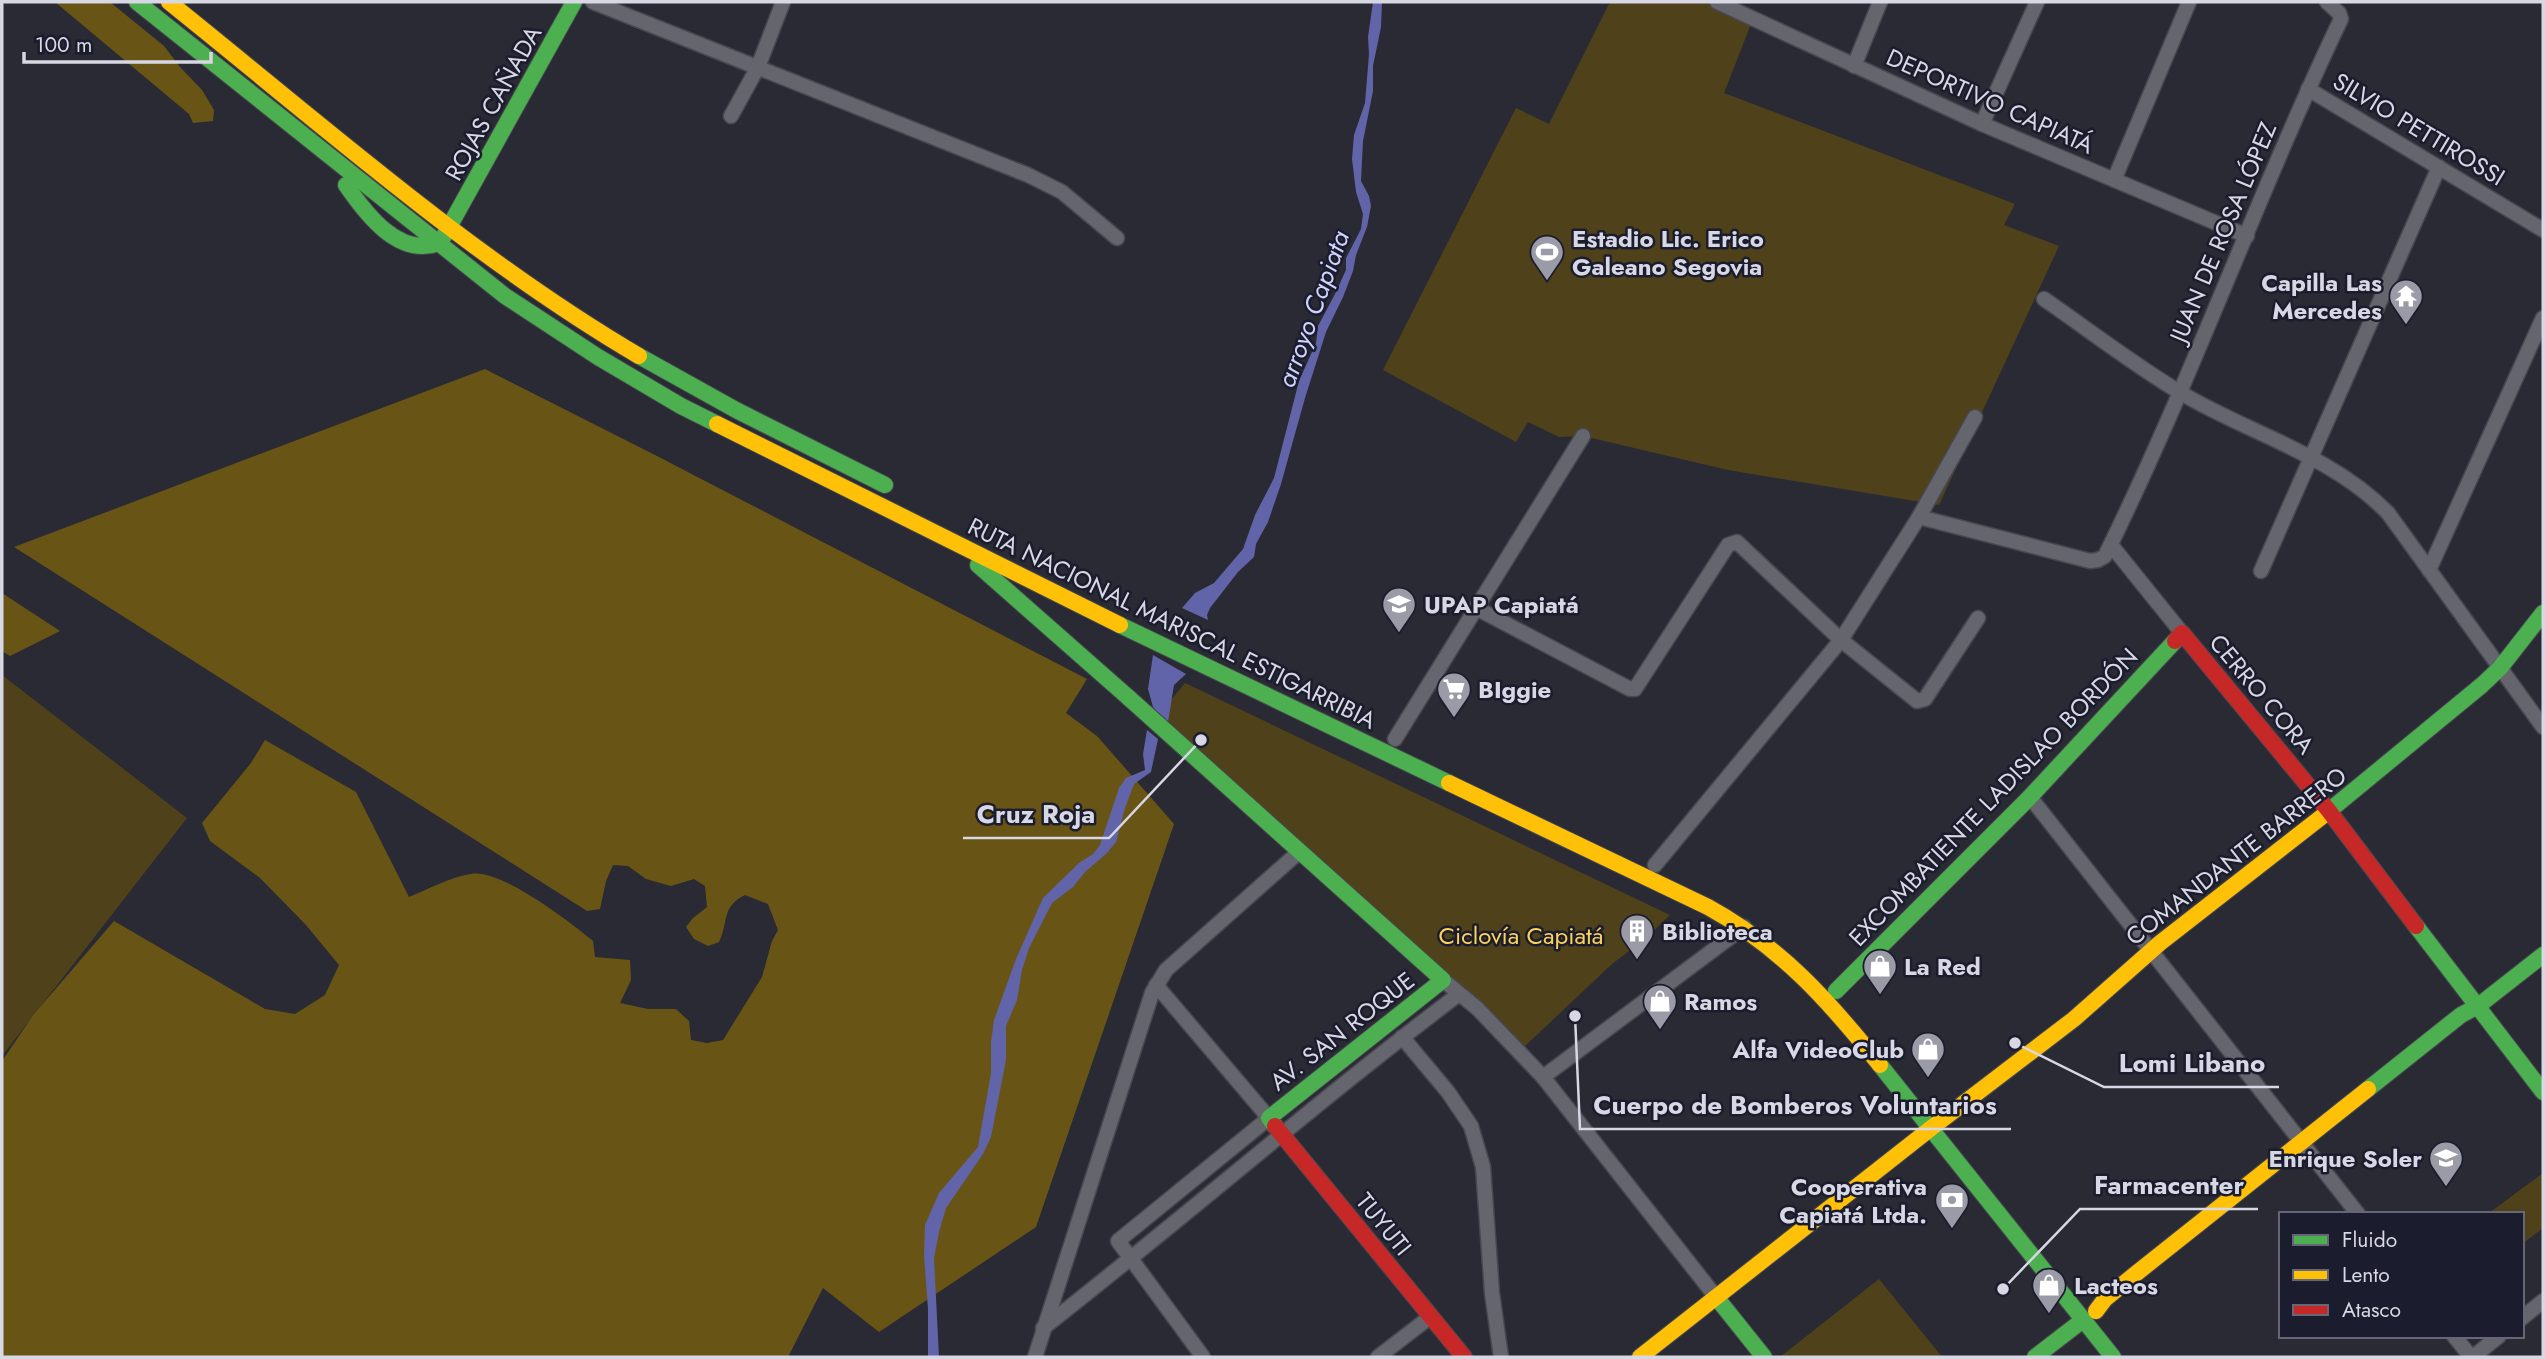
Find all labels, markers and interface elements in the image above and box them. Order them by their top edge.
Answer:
street label: ROJAS CAÑADA [436,19,550,187]
scale bar [24,21,212,65]
text: 100 m [35,30,92,60]
street label: DEPORTIVO CAPIATÁ [1881,40,2099,162]
street label: SILVIO PETTIROSSI [2326,64,2512,194]
street label: JUAN DE ROSA LÓPEZ [2160,116,2285,350]
place label: Estadio Lic. Erico Galeano Segovia [1572,221,1764,284]
water label: arroyo Capiata [1267,225,1359,393]
sports icon: Estadio Lic. Erico Galeano Segovia [1528,233,1566,282]
place label: Capilla Las Mercedes [2261,265,2382,328]
temple icon: Capilla Las Mercedes [2387,277,2425,326]
street label: RUTA NACIONAL MARISCAL ESTIGARRIBIA [962,509,1382,738]
school or university icon: UPAP Capiatá [1380,585,1418,634]
place label: UPAP Capiatá [1424,587,1579,622]
street label: CERRO CORA [2201,626,2323,762]
street label: EXCOMBATIENTE LADISLAO BORDÓN [1840,640,2146,954]
supermarket icon: BIggie [1435,670,1473,719]
place label: BIggie [1478,672,1551,707]
street label: COMANDANTE BARRERO [2118,758,2354,954]
callout: Cruz Roja [963,791,1109,838]
text: Cruz Roja [977,795,1095,833]
building icon: Biblioteca [1618,912,1656,961]
place label: Biblioteca [1662,914,1773,949]
park label: Ciclovía Capiatá [1439,918,1603,953]
shop icon: La Red [1861,947,1899,996]
place label: La Red [1904,949,1981,984]
street label: AV. SAN ROQUE [1262,963,1422,1099]
shop icon: Ramos [1641,982,1679,1031]
place label: Ramos [1684,984,1757,1019]
shop icon: Alfa VideoClub [1909,1030,1947,1079]
place label: Alfa VideoClub [1732,1032,1904,1067]
callout: Lomi Libano [2104,1040,2279,1087]
text: Lomi Libano [2119,1044,2265,1082]
callout: Cuerpo de Bomberos Voluntarios [1580,1082,2011,1129]
text: Cuerpo de Bomberos Voluntarios [1593,1086,1997,1124]
school or university icon: Enrique Soler [2427,1139,2465,1188]
place label: Enrique Soler [2268,1141,2422,1176]
callout: Farmacenter [2080,1162,2258,1209]
text: Farmacenter [2094,1166,2244,1204]
place label: Cooperativa Capiatá Ltda. [1779,1169,1927,1232]
bank icon: Cooperativa Capiatá Ltda. [1933,1181,1971,1230]
street label: TUYUTI [1348,1185,1420,1263]
legend [2279,1212,2524,1338]
text: Fluido [2342,1225,2397,1255]
text: Lento [2342,1260,2390,1290]
shop icon: Lacteos [2030,1266,2068,1315]
place label: Lacteos [2074,1268,2158,1303]
text: Atasco [2342,1295,2401,1325]

